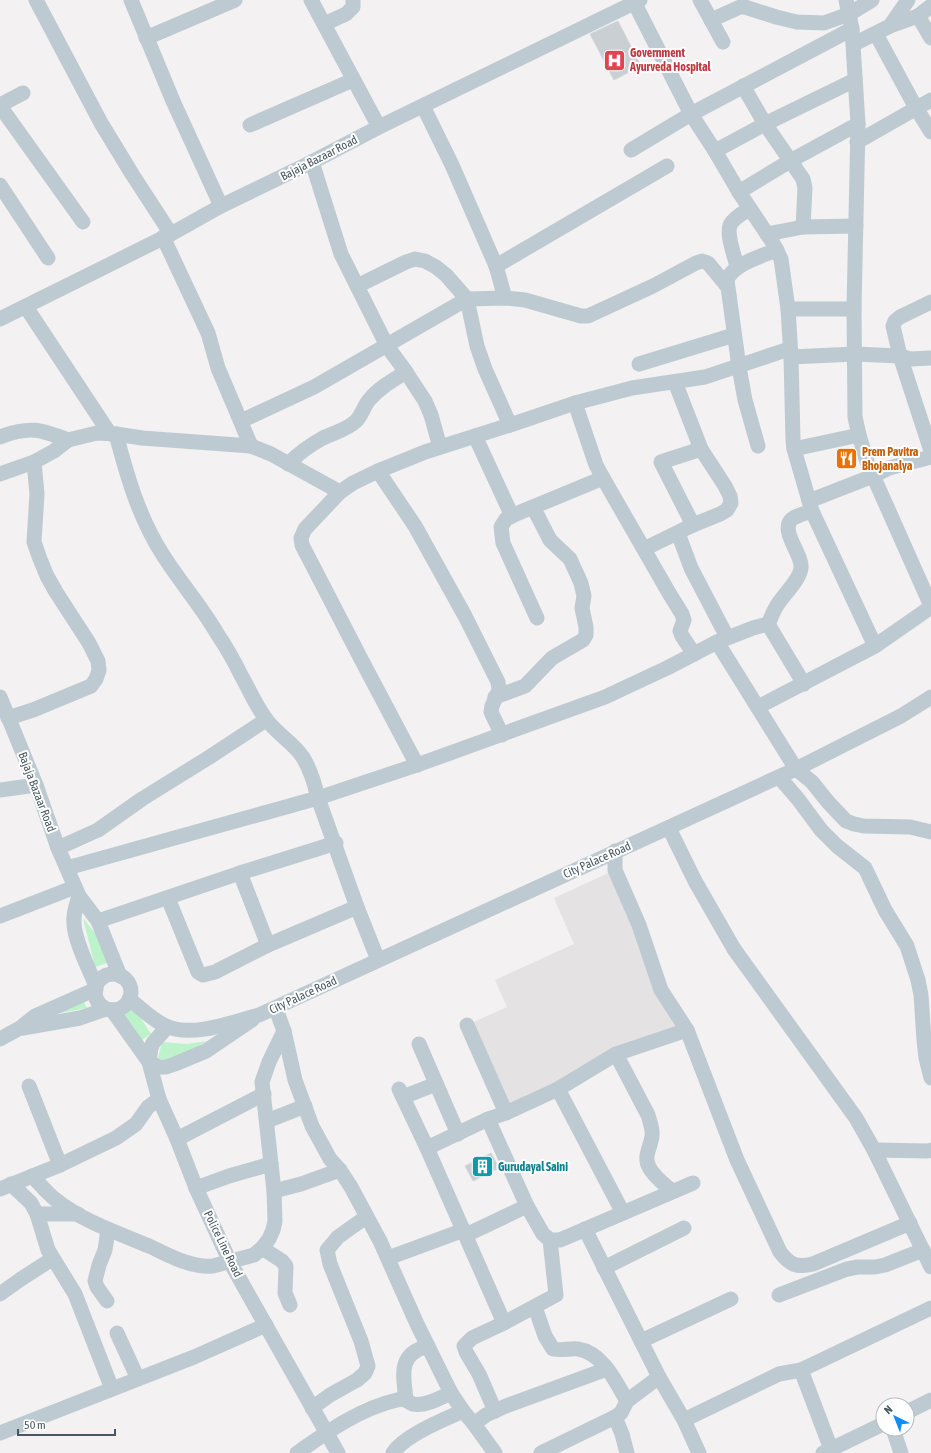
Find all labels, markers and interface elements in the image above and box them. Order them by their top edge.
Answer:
place label: Government Ayurveda Hospital [629,46,712,74]
hospital icon: Government Ayurveda Hospital [601,47,627,73]
street label: Bajaja Bazaar Road [278,133,360,183]
place label: Prem Pavitra Bhojanalya [862,445,919,473]
restaurant icon: Prem Pavitra Bhojanalya [834,446,860,472]
street label: Bajaja Bazaar Road [15,750,59,834]
street label: City Palace Road [561,839,633,881]
street label: City Palace Road [267,973,339,1017]
building icon: Gurudayal Saini [469,1154,495,1180]
place label: Gurudayal Saini [498,1160,568,1174]
street label: Police Line Road [201,1209,245,1279]
north arrow [875,1397,915,1437]
text: N [882,1403,895,1416]
scale bar [18,1411,115,1437]
text: 50 m [24,1418,46,1432]

